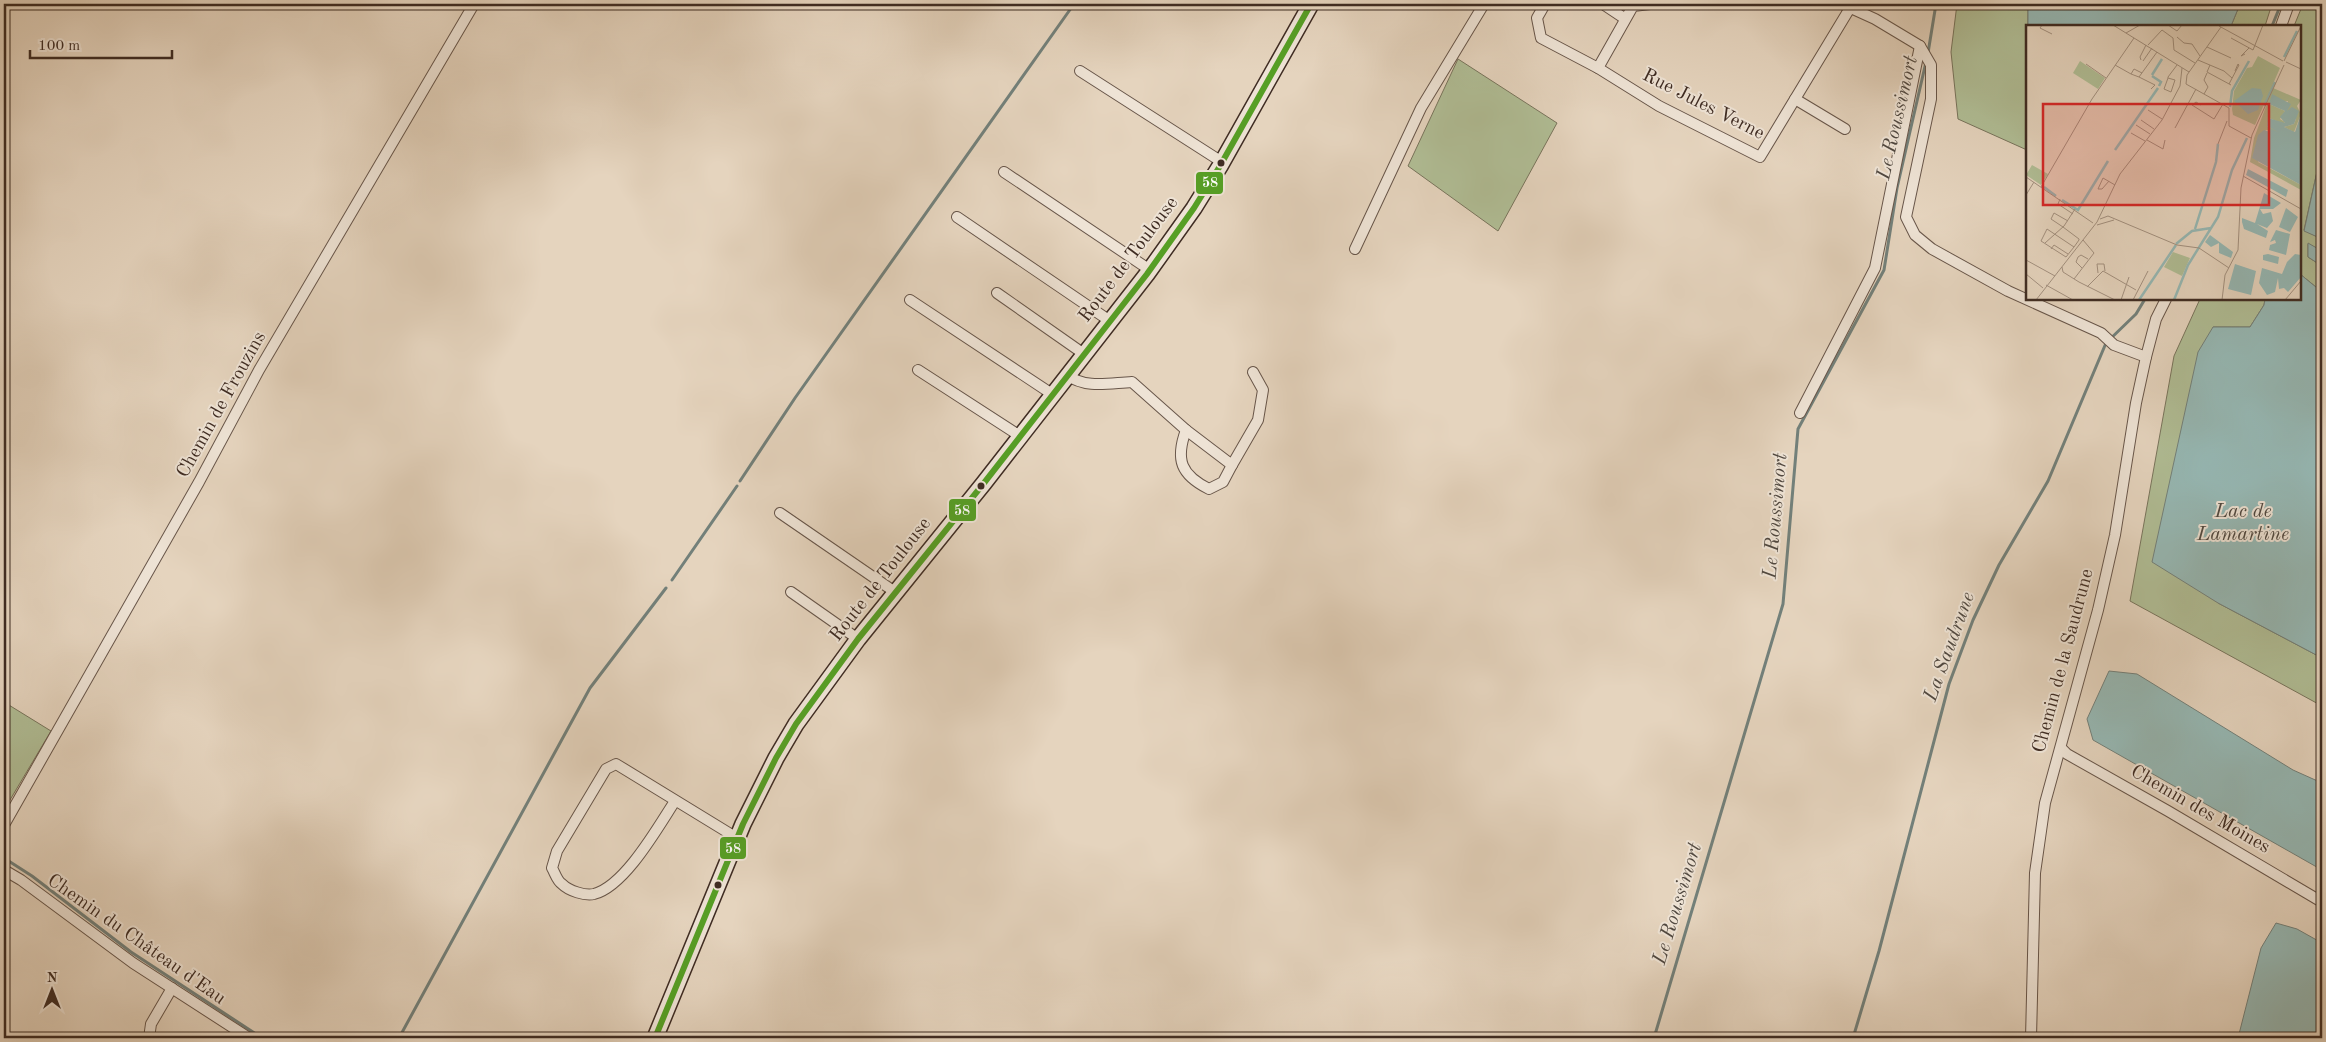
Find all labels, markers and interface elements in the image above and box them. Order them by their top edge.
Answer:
inset map [2026,25,2301,300]
scale bar [30,28,172,60]
text: 100 m [38,39,80,54]
water label: Le Roussimort [1874,54,1922,183]
street label: Rue Jules Verne [1639,66,1767,144]
unlabelled marker [1216,158,1226,168]
line badge: 58 [1195,171,1224,195]
text: 58 [1202,176,1218,190]
street label: Route de Toulouse [1076,194,1182,326]
street label: Chemin de Frouzins [174,329,270,481]
water label: Le Roussimort [1760,452,1792,581]
unlabelled marker [976,481,986,491]
line badge: 58 [948,498,977,522]
water label: Lac de Lamartine [2196,502,2289,545]
text: 58 [954,504,970,518]
street label: Route de Toulouse [827,514,935,646]
street label: Chemin de la Saudrune [2030,567,2098,755]
water label: La Saudrune [1921,590,1979,705]
street label: Chemin des Moines [2127,762,2273,858]
line badge: 58 [719,836,747,860]
water label: Le Roussimort [1650,840,1706,968]
text: 58 [725,842,741,856]
street label: Chemin du Château d'Eau [43,871,229,1009]
unlabelled marker [713,880,723,890]
north arrow [28,964,78,1014]
text: N [47,971,58,985]

